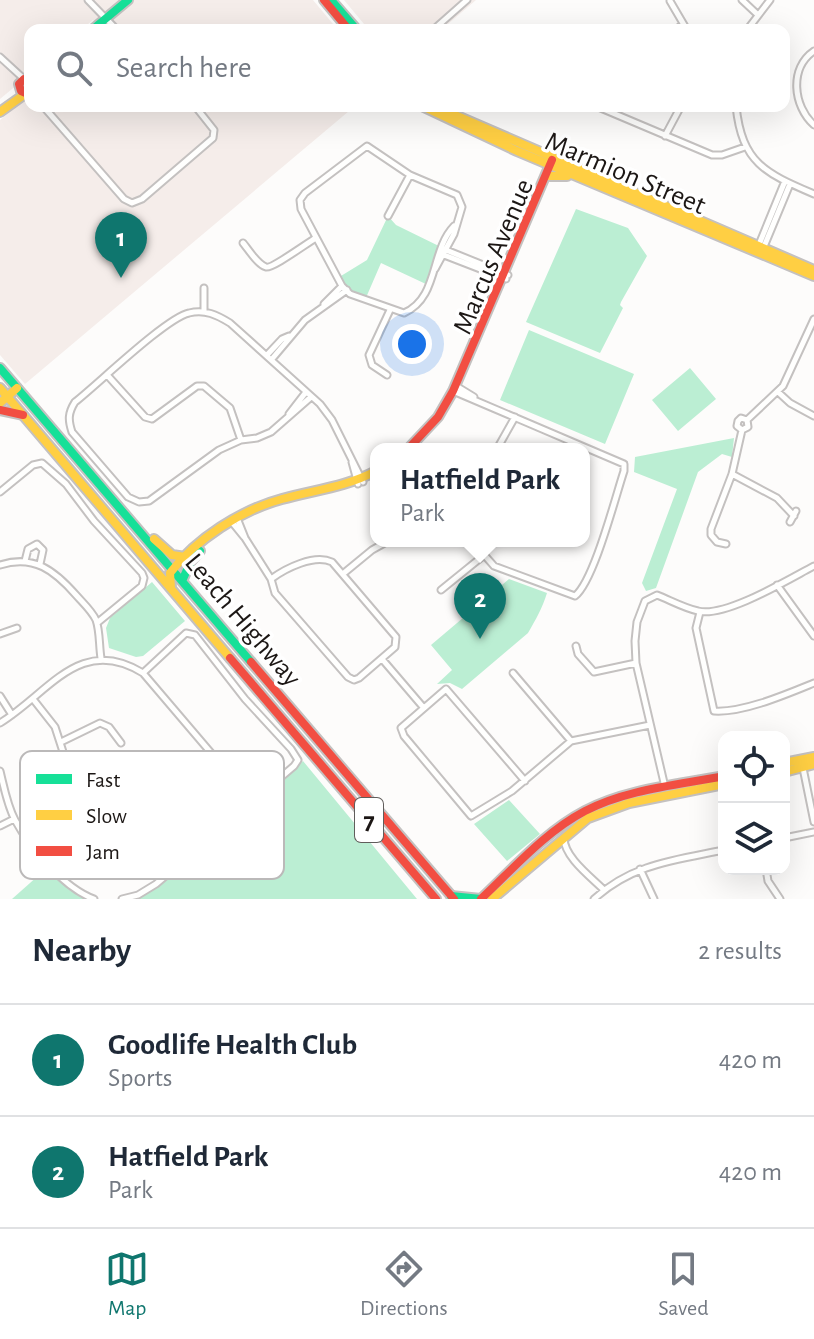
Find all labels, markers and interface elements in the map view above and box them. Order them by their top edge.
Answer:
search box [24,24,790,112]
icon: search [52,46,96,90]
text: Search here [116,53,252,83]
street label: Marmion Street [541,128,710,220]
street label: Marcus Avenue [449,175,539,338]
pin: 1 [95,212,147,278]
your location [392,324,432,364]
popup [370,443,590,547]
text: Hatfield Park [400,465,560,495]
text: Park [400,500,445,526]
street label: Leach Highway [179,549,306,692]
pin: 2 [454,573,506,639]
map controls [718,731,790,875]
button: locate [718,731,790,803]
legend [20,751,284,879]
text: Fast [86,769,120,791]
road number: 7 [355,798,383,842]
button: layers [718,803,790,875]
text: Slow [86,805,127,827]
text: Jam [86,841,120,863]
text: Nearby [32,934,131,968]
text: 2 results [698,938,782,964]
text: Goodlife Health Club [108,1030,357,1060]
text: 1 [53,1047,63,1073]
text: 420 m [719,1047,782,1073]
text: Sports [108,1065,172,1091]
text: Hatfield Park [108,1142,268,1172]
text: 2 [52,1159,64,1185]
text: 420 m [719,1159,782,1185]
text: Park [108,1177,153,1203]
tab: Map [105,1247,149,1321]
tab: Directions [360,1247,448,1321]
tab: Saved [658,1247,709,1321]

